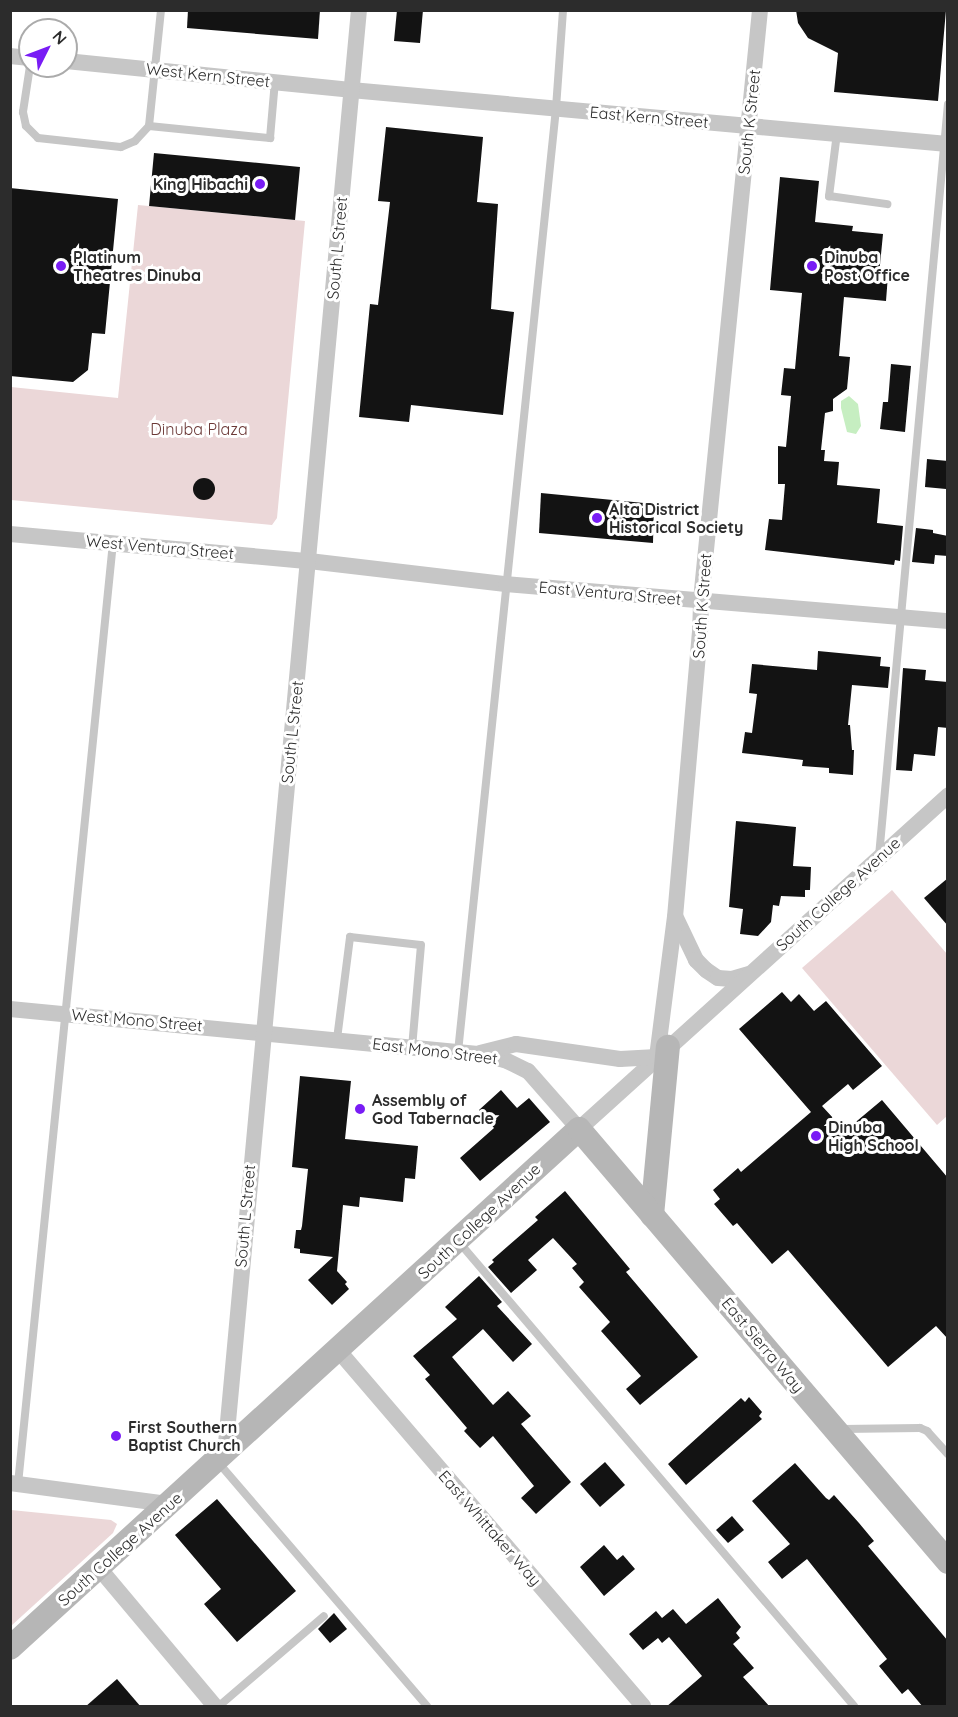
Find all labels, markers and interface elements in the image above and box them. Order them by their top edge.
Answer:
north arrow [18,18,78,78]
text: N [49,26,71,48]
street label: West Kern Street [145,59,271,91]
street label: South K Street [734,69,764,175]
street label: East Kern Street [589,102,709,132]
place label: King Hibachi [153,174,248,194]
marker: King Hibachi [253,177,267,191]
street label: South L Street [323,196,351,300]
place label: Platinum Theatres Dinuba [73,247,201,285]
place label: Dinuba Post Office [824,247,910,285]
marker: Platinum Theatres Dinuba [54,259,68,273]
marker: Dinuba Post Office [805,259,819,273]
park label: Dinuba Plaza [150,419,248,439]
place label: Alta District Historical Society [609,499,743,537]
marker: Alta District Historical Society [590,511,604,525]
street label: West Ventura Street [85,531,235,563]
street label: South K Street [689,553,715,659]
street label: East Ventura Street [538,577,682,609]
street label: South L Street [277,680,307,784]
street label: South College Avenue [772,833,904,955]
street label: West Mono Street [71,1005,203,1035]
street label: East Mono Street [371,1034,499,1068]
place label: Assembly of God Tabernacle [372,1090,494,1128]
marker: Assembly of God Tabernacle [353,1102,367,1116]
place label: Dinuba High School [828,1117,919,1155]
marker: Dinuba High School [809,1129,823,1143]
street label: South College Avenue [414,1159,544,1283]
street label: South L Street [231,1164,259,1268]
street label: East Sierra Way [718,1294,808,1396]
place label: First Southern Baptist Church [128,1417,241,1455]
marker: First Southern Baptist Church [109,1429,123,1443]
street label: East Whittaker Way [435,1466,545,1590]
street label: South College Avenue [54,1488,186,1610]

